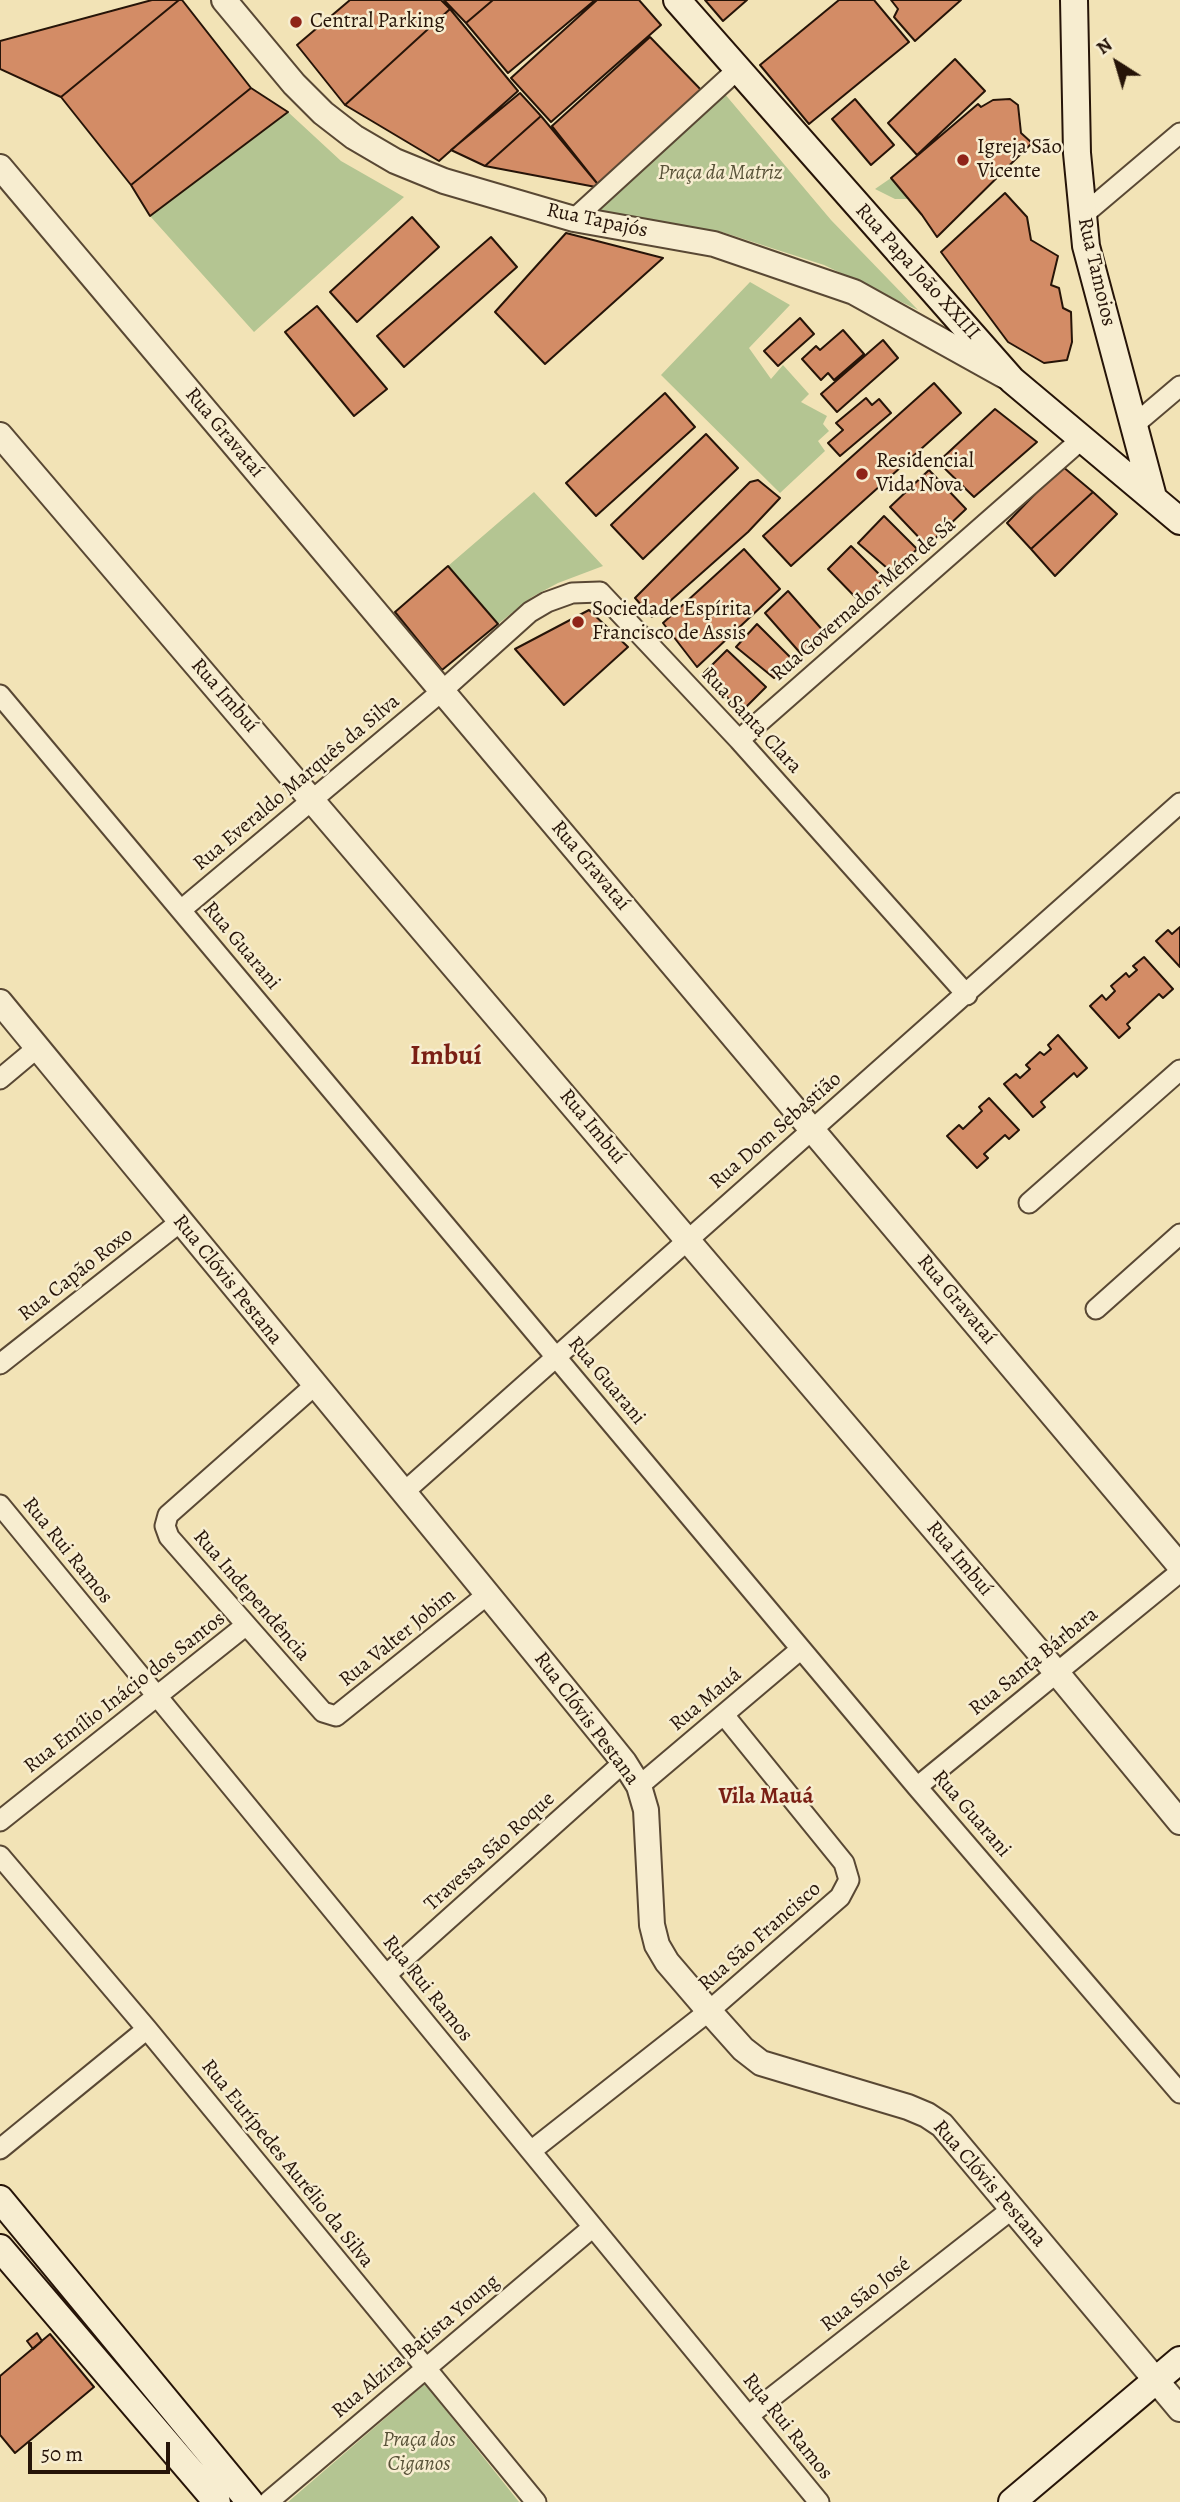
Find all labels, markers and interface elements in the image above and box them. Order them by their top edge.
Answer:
place label: Central Parking [310,9,445,35]
marker: Central Parking [288,14,304,30]
north arrow [1082,28,1152,98]
text: N [1091,32,1118,61]
place label: Igreja São Vicente [977,135,1062,185]
marker: Igreja São Vicente [955,152,971,168]
park label: Praça da Matriz [658,161,782,187]
street label: Rua Tapajós [544,198,650,244]
street label: Rua Papa João XXIII [849,199,985,345]
street label: Rua Tamoios [1071,215,1121,329]
street label: Rua Gravataí [179,383,269,483]
place label: Residencial Vida Nova [876,449,974,499]
marker: Residencial Vida Nova [854,466,870,482]
street label: Rua Governador Mém de Sá [766,513,962,687]
place label: Sociedade Espírita Francisco de Assis [592,597,752,647]
marker: Sociedade Espírita Francisco de Assis [570,614,586,630]
street label: Rua Imbuí [185,654,263,738]
street label: Rua Santa Clara [695,663,807,779]
street label: Rua Everaldo Marquês da Silva [189,689,405,877]
street label: Rua Gravataí [545,816,635,916]
street label: Rua Guarani [197,897,285,995]
district label: Imbuí [410,1040,482,1074]
street label: Rua Dom Sebastião [705,1067,847,1195]
street label: Rua Imbuí [553,1084,631,1170]
street label: Rua Clóvis Pestana [167,1210,287,1350]
street label: Rua Capão Roxo [14,1223,138,1327]
street label: Rua Gravataí [911,1250,1001,1350]
street label: Rua Guarani [562,1332,650,1430]
street label: Rua Rui Ramos [16,1493,118,1609]
street label: Rua Imbuí [920,1516,998,1602]
street label: Rua Independência [187,1525,315,1667]
street label: Rua Valter Jobim [335,1583,461,1693]
street label: Rua Santa Bárbara [964,1602,1104,1722]
street label: Rua Emílio Inácio dos Santos [19,1607,231,1779]
street label: Rua Clóvis Pestana [528,1647,644,1791]
street label: Rua Mauá [665,1663,747,1737]
street label: Rua Guarani [926,1765,1016,1863]
district label: Vila Mauá [719,1783,813,1811]
street label: Travessa São Roque [420,1787,560,1917]
street label: Rua São Francisco [693,1877,827,1997]
street label: Rua Rui Ramos [376,1931,478,2047]
street label: Rua Eurípedes Aurélio da Silva [195,2055,379,2273]
street label: Rua Clóvis Pestana [927,2115,1051,2253]
street label: Rua São José [816,2252,916,2338]
street label: Rua Alzira Batista Young [327,2270,505,2424]
street label: Rua Rui Ramos [736,2369,838,2485]
scale bar [32,2428,173,2472]
park label: Praça dos Ciganos [382,2428,456,2478]
text: 50 m [41,2440,83,2468]

